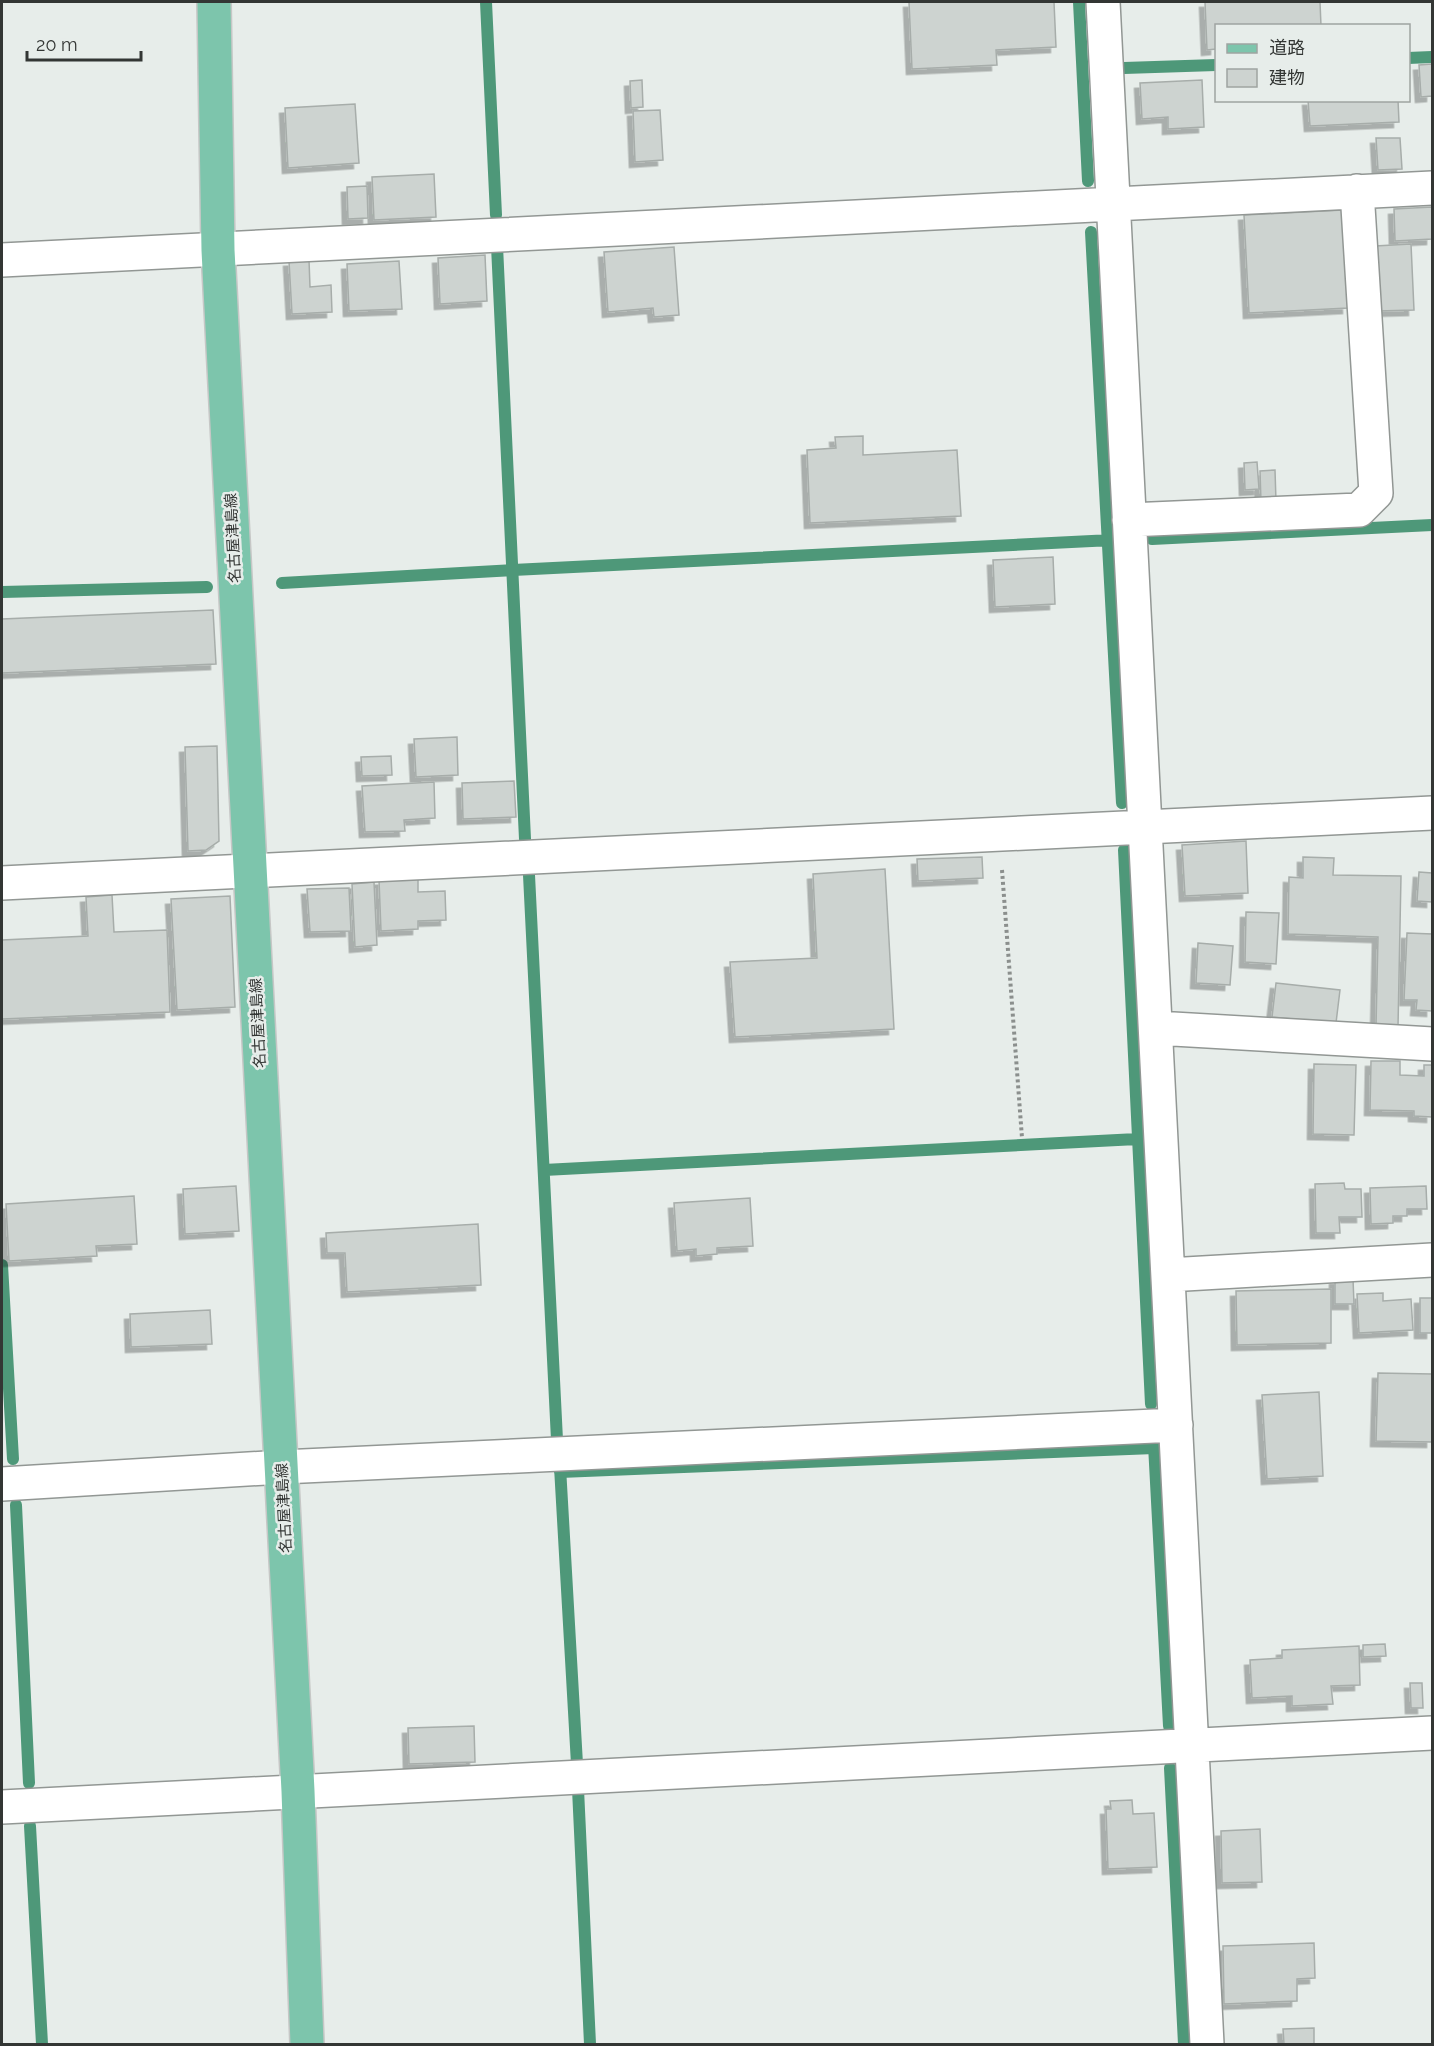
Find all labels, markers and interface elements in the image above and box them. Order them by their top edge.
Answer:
scale bar [27,24,141,62]
legend [1215,24,1410,102]
text: 20 m [36,34,78,55]
text: 道路 [1269,37,1305,58]
text: 建物 [1269,67,1305,88]
street label: 名古屋津島線 [222,493,244,583]
street label: 名古屋津島線 [247,978,269,1068]
street label: 名古屋津島線 [273,1463,295,1553]

